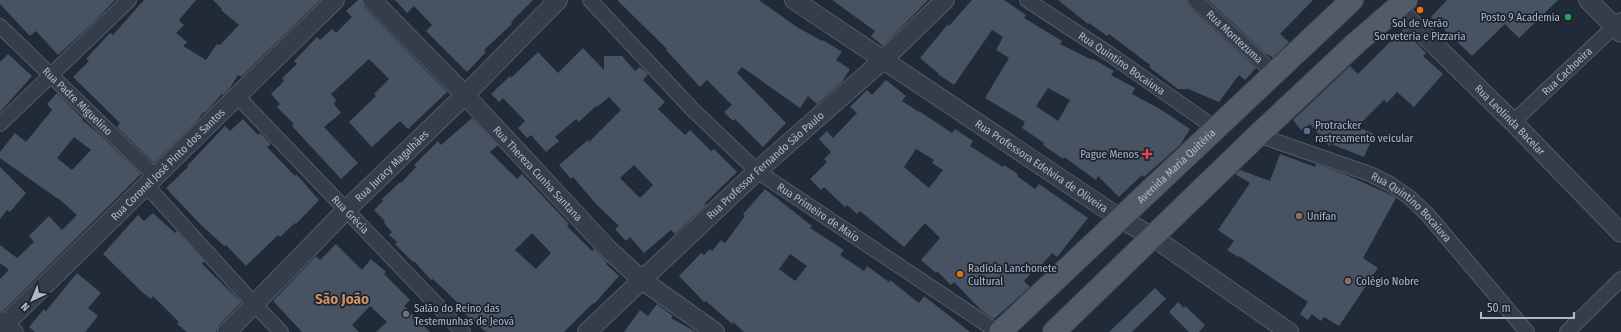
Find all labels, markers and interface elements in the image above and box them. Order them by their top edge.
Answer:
marker: Sol de Verão Sorveteria e Pizzaria [1415,5,1425,15]
street label: Rua Montezuma [1204,7,1265,66]
place label: Posto 9 Academia [1481,11,1560,24]
marker: Posto 9 Academia [1563,12,1573,22]
place label: Sol de Verão Sorveteria e Pizzaria [1374,17,1466,43]
street label: Rua Quintino Bocaiuva [1076,29,1168,98]
street label: Rua Cachoeira [1539,44,1595,98]
street label: Rua Padre Miguelino [40,64,115,138]
street label: Rua Leolinda Bacelar [1472,82,1548,158]
street label: Rua Coronel José Pinto dos Santos [108,105,227,223]
street label: Rua Professor Fernando São Paulo [704,109,827,222]
street label: Rua Professora Edelvira de Oliveira [973,117,1110,215]
place label: Protracker rastreamento veicular [1315,119,1414,145]
street label: Rua Thereza Cunha Santana [491,123,585,224]
street label: Avenida Maria Quitéria [1134,126,1218,206]
marker: Protracker rastreamento veicular [1302,126,1312,136]
street label: Rua Juracy Magalhães [352,127,431,204]
place label: Pague Menos [1080,148,1139,161]
marker: Pague Menos [1142,149,1152,159]
street label: Rua Quintino Bocaiuva [1369,169,1454,244]
street label: Rua Primeiro de Maio [775,180,862,244]
street label: Rua Grécia [329,193,372,236]
place label: Unifan [1307,210,1336,223]
marker: Unifan [1294,211,1304,221]
place label: Radiola Lanchonete Cultural [968,262,1057,288]
marker: Radiola Lanchonete Cultural [955,269,965,279]
place label: Colégio Nobre [1356,275,1419,288]
marker: Colégio Nobre [1343,276,1353,286]
north arrow [12,280,52,320]
district label: São João [315,290,369,308]
scale bar [1481,294,1574,320]
text: N [19,300,32,314]
text: 50 m [1487,301,1511,315]
place label: Salão do Reino das Testemunhas de Jeová [414,302,514,328]
marker: Salão do Reino das Testemunhas de Jeová [401,309,411,319]

